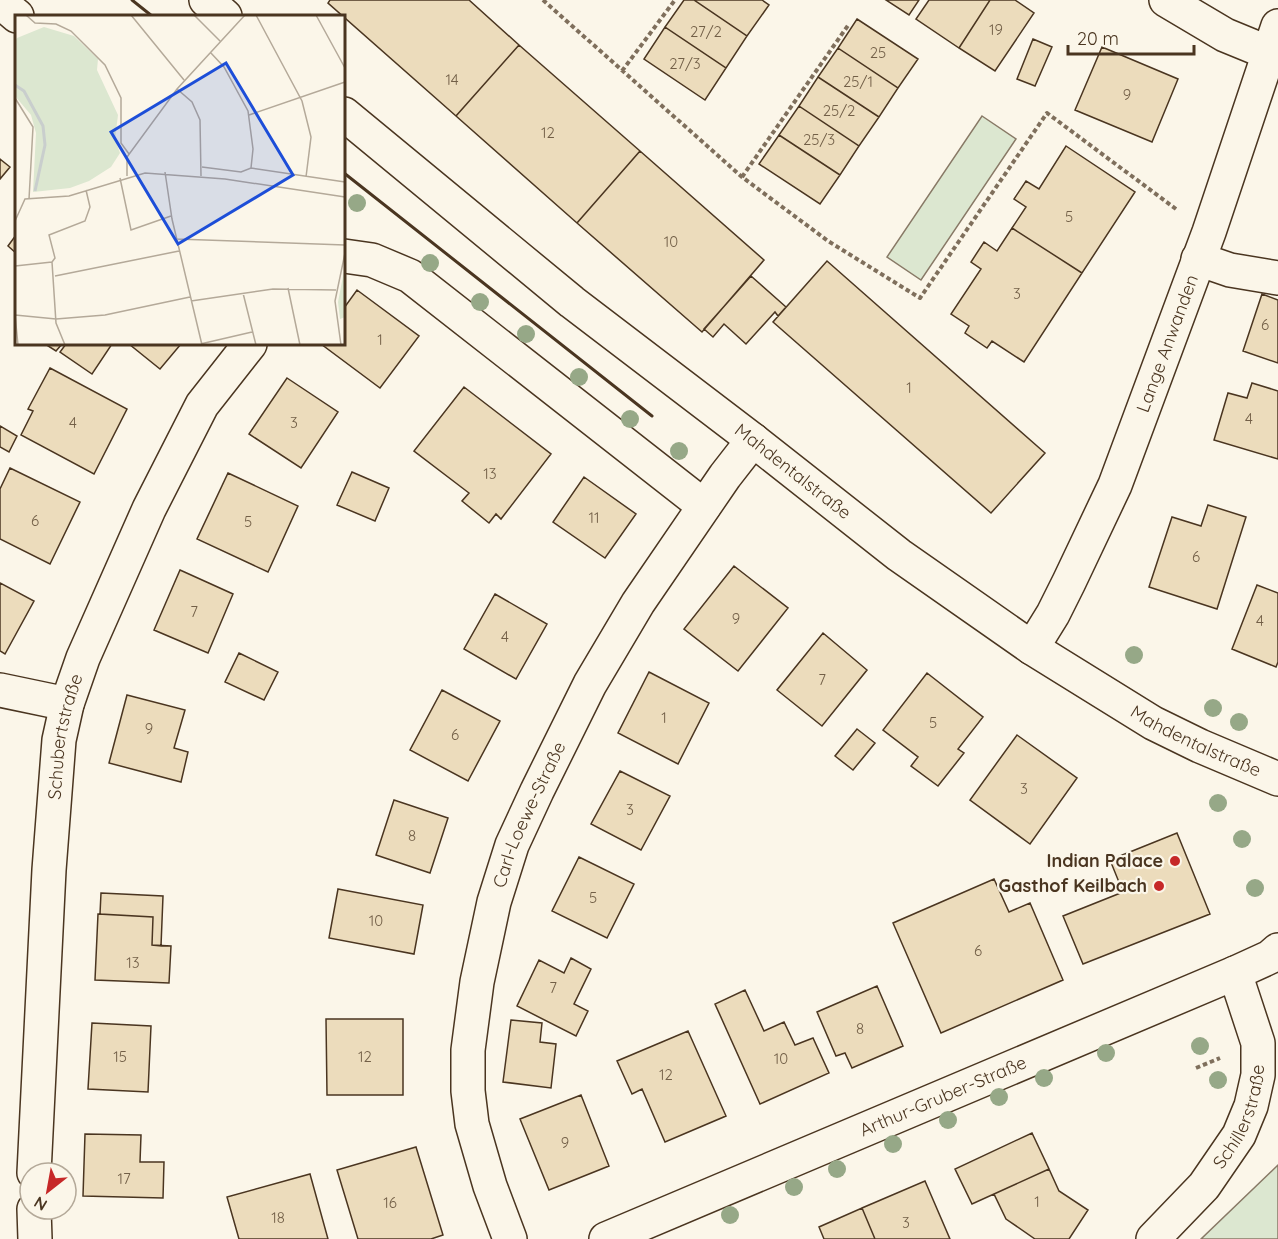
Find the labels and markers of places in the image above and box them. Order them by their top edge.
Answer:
place label: Indian Palace [1046,849,1163,872]
marker: Indian Palace [1168,854,1182,868]
place label: Gasthof Keilbach [999,874,1147,897]
marker: Gasthof Keilbach [1152,879,1166,893]

